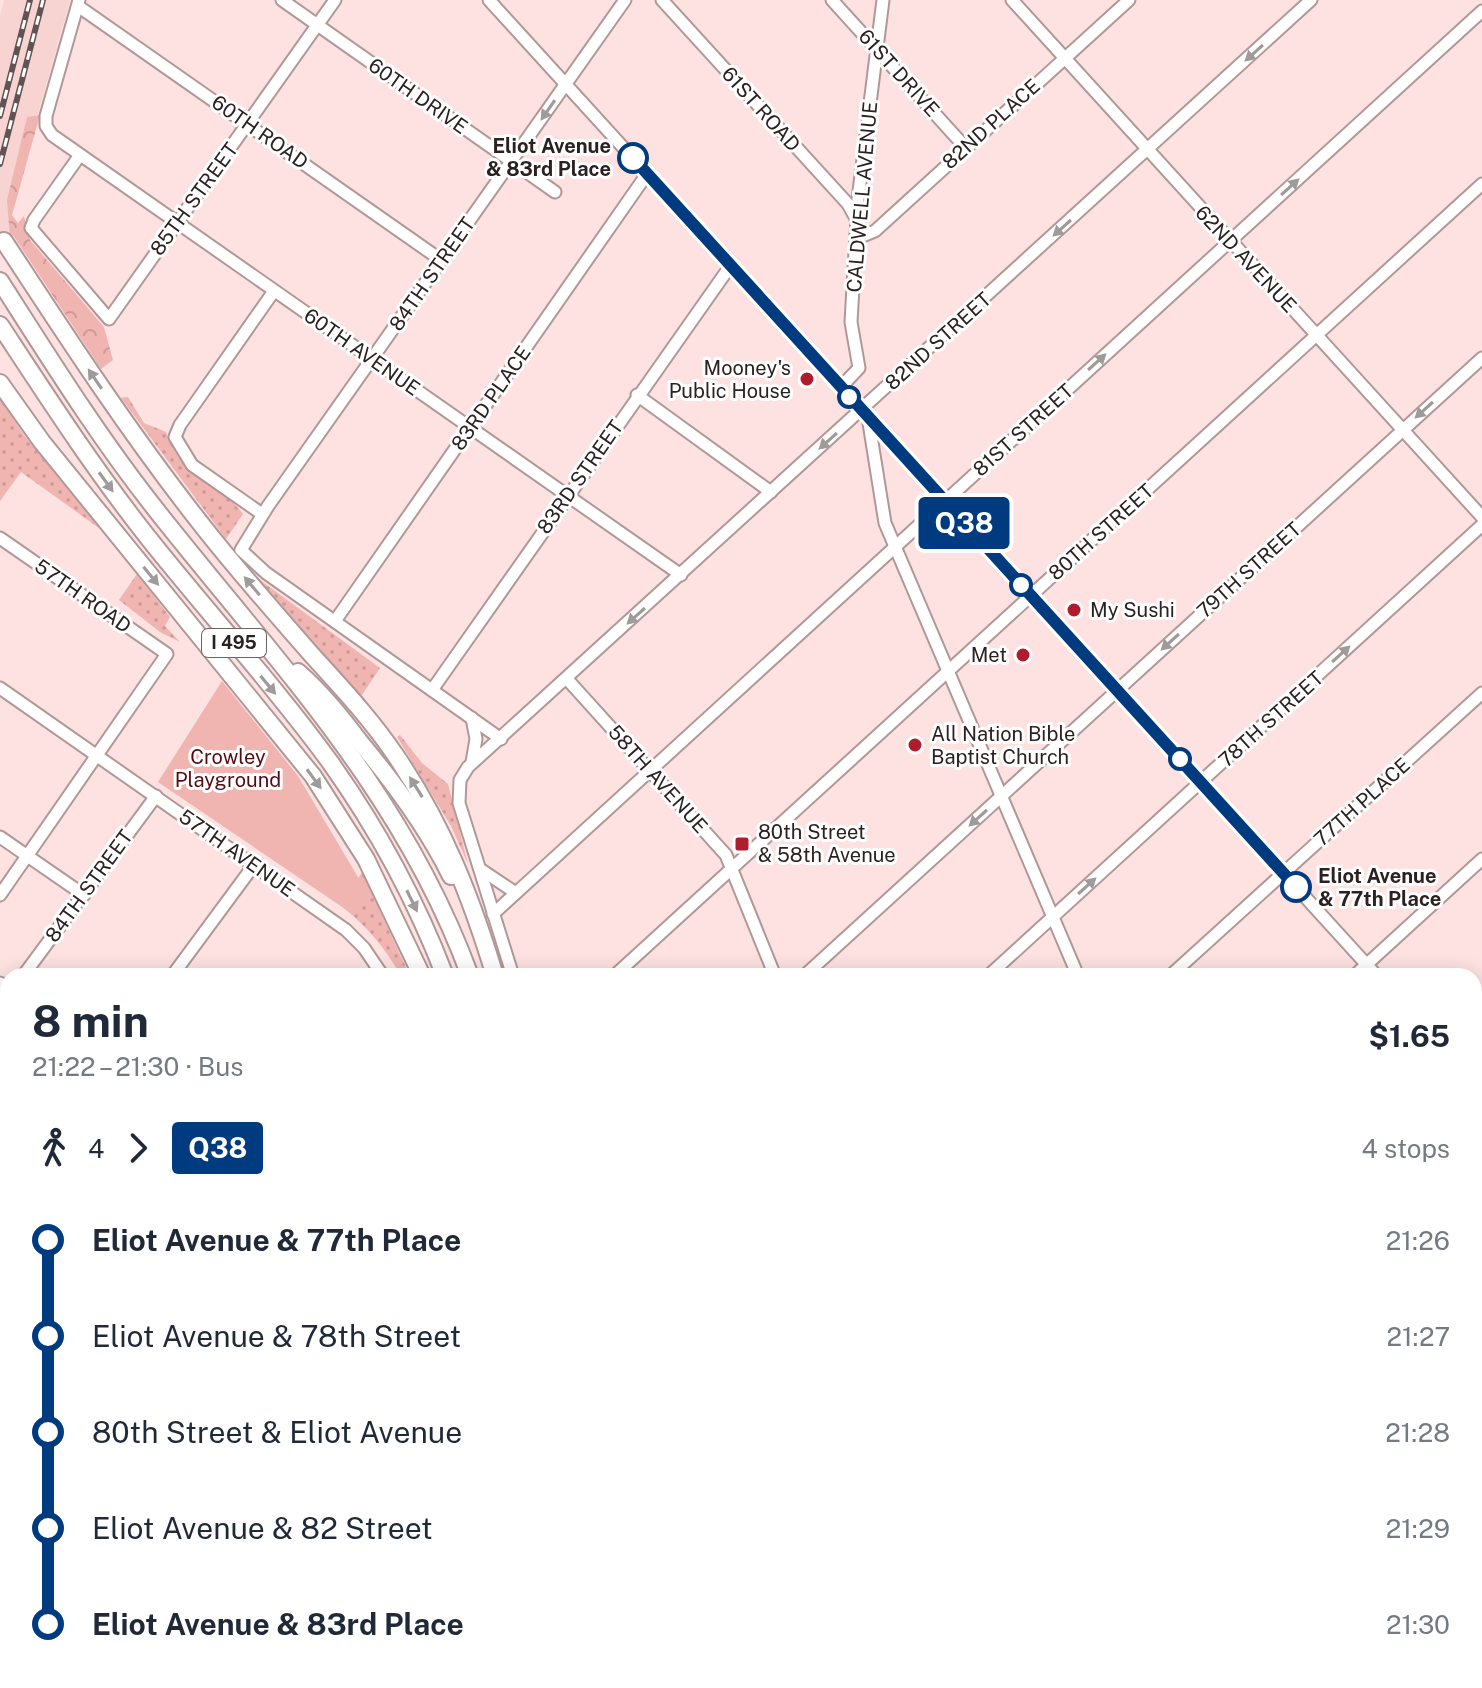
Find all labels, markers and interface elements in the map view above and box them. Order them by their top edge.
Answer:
street label: 61ST DRIVE [854,24,944,122]
one-way arrow [1244,43,1263,61]
street label: 60TH DRIVE [364,53,472,139]
street label: 61ST ROAD [717,62,805,156]
street label: 82ND PLACE [937,74,1045,174]
street label: 60TH ROAD [207,90,313,174]
one-way arrow [541,99,556,120]
street label: CALDWELL AVENUE [842,101,882,293]
place label: Eliot Avenue & 83rd Place [486,134,611,181]
street label: 85TH STREET [145,138,243,260]
marker: Eliot Avenue & 83rd Place [618,143,648,173]
one-way arrow [1280,178,1299,196]
street label: 62ND AVENUE [1190,201,1302,317]
street label: 84TH STREET [384,213,480,335]
one-way arrow [1052,219,1072,236]
street label: 82ND STREET [880,287,996,395]
street label: 60TH AVENUE [299,303,425,401]
street label: 83RD PLACE [446,341,536,455]
one-way arrow [1088,353,1107,371]
place label: Mooney's Public House [669,356,791,403]
one-way arrow [88,368,103,389]
marker: Mooney's Public House [798,370,816,388]
street label: 81ST STREET [968,379,1078,481]
unlabelled marker [838,386,860,408]
one-way arrow [1415,401,1434,419]
street label: 83RD STREET [532,415,628,538]
one-way arrow [819,431,838,449]
one-way arrow [98,472,113,493]
street label: 80TH STREET [1044,479,1158,585]
line badge: Q38 [918,497,1010,549]
text: Q38 [935,506,993,539]
street label: 79TH STREET [1192,517,1306,623]
street label: 57TH ROAD [30,554,136,638]
one-way arrow [142,566,159,586]
unlabelled marker [1010,574,1032,596]
one-way arrow [244,576,261,596]
place label: My Sushi [1090,598,1175,622]
marker: My Sushi [1065,601,1083,619]
one-way arrow [627,607,646,625]
road number: I 495 [202,629,266,657]
one-way arrow [1161,633,1180,651]
place label: Met [971,643,1007,667]
marker: Met [1014,646,1032,664]
one-way arrow [1332,646,1351,664]
street label: 78TH STREET [1214,666,1328,772]
one-way arrow [260,675,276,695]
street label: 58TH AVENUE [603,720,713,838]
place label: All Nation Bible Baptist Church [931,722,1075,769]
marker: All Nation Bible Baptist Church [906,736,924,754]
park label: Crowley Playground [175,745,281,792]
unlabelled marker [1169,748,1191,770]
street label: 77TH PLACE [1309,753,1415,851]
one-way arrow [306,768,322,789]
one-way arrow [409,776,423,798]
street label: 57TH AVENUE [174,804,300,902]
one-way arrow [969,808,988,826]
place label: 80th Street & 58th Avenue [758,820,896,867]
street label: 84TH STREET [40,825,138,947]
marker: 80th Street & 58th Avenue [733,835,751,853]
place label: Eliot Avenue & 77th Place [1318,864,1441,911]
marker: Eliot Avenue & 77th Place [1281,872,1311,902]
one-way arrow [1077,877,1096,895]
one-way arrow [405,889,419,913]
text: 8 min [32,995,149,1047]
text: $1.65 [1369,1018,1450,1054]
text: 21:22 – 21:30 · Bus [32,1051,244,1082]
icon: walk [32,1126,76,1170]
icon: forward [116,1126,160,1170]
text: Q38 [188,1131,247,1164]
text: 4 [88,1133,104,1164]
text: 4 stops [1361,1133,1450,1164]
text: Eliot Avenue & 77th Place [92,1222,461,1258]
text: 21:26 [1386,1225,1450,1256]
text: Eliot Avenue & 78th Street [92,1318,461,1354]
text: 21:27 [1386,1321,1450,1352]
text: 80th Street & Eliot Avenue [92,1414,462,1450]
text: 21:28 [1385,1417,1450,1448]
text: Eliot Avenue & 82 Street [92,1510,433,1546]
text: 21:29 [1386,1513,1450,1544]
text: Eliot Avenue & 83rd Place [92,1606,464,1642]
text: 21:30 [1386,1609,1450,1640]

